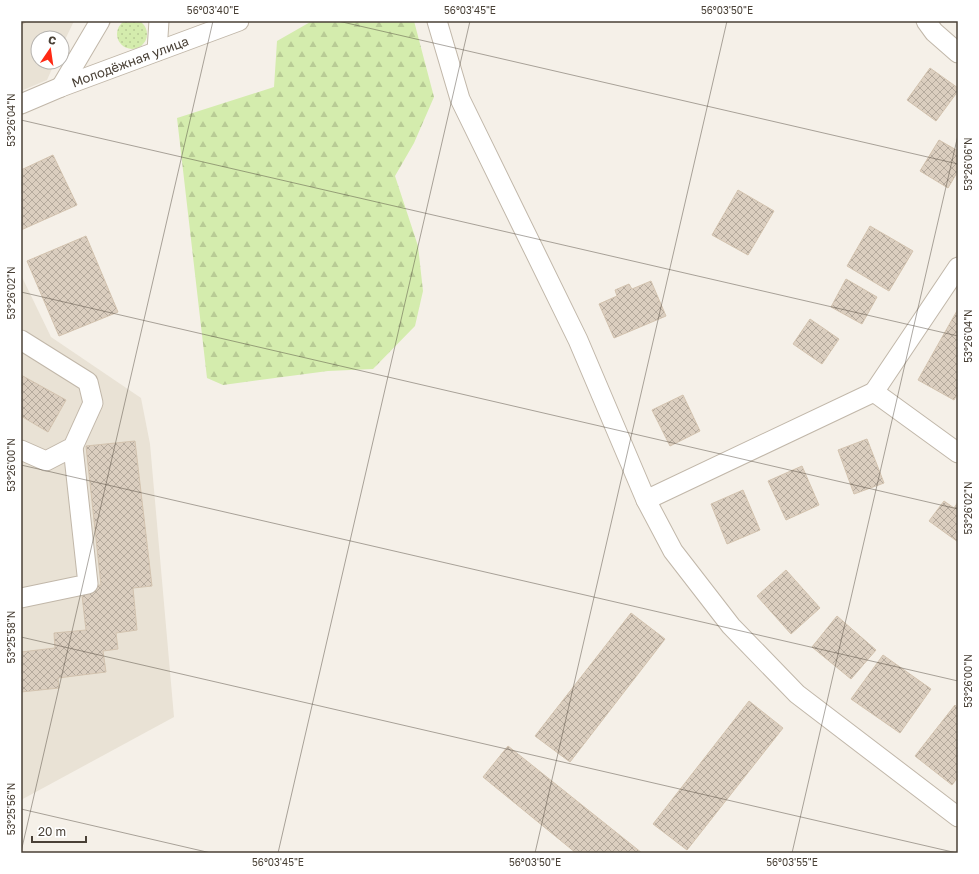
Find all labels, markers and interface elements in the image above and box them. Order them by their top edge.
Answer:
text: 56°03'40"E [187,4,239,16]
text: 56°03'45"E [444,4,496,16]
text: 56°03'50"E [701,4,753,16]
north arrow [30,30,70,70]
street label: Молодёжная улица [69,32,191,90]
text: С [47,33,58,47]
text: 53°26'04"N [5,93,17,147]
text: 53°26'06"N [962,137,974,191]
text: 53°26'02"N [5,266,17,320]
text: 53°26'04"N [962,309,974,363]
text: 53°26'00"N [5,438,17,492]
text: 53°26'02"N [962,481,974,535]
text: 53°25'58"N [5,611,17,663]
text: 53°26'00"N [962,654,974,708]
text: 53°25'56"N [5,783,17,835]
scale bar [32,818,86,844]
text: 20 m [38,824,66,839]
text: 56°03'45"E [252,856,304,868]
text: 56°03'50"E [509,856,561,868]
text: 56°03'55"E [766,856,818,868]

